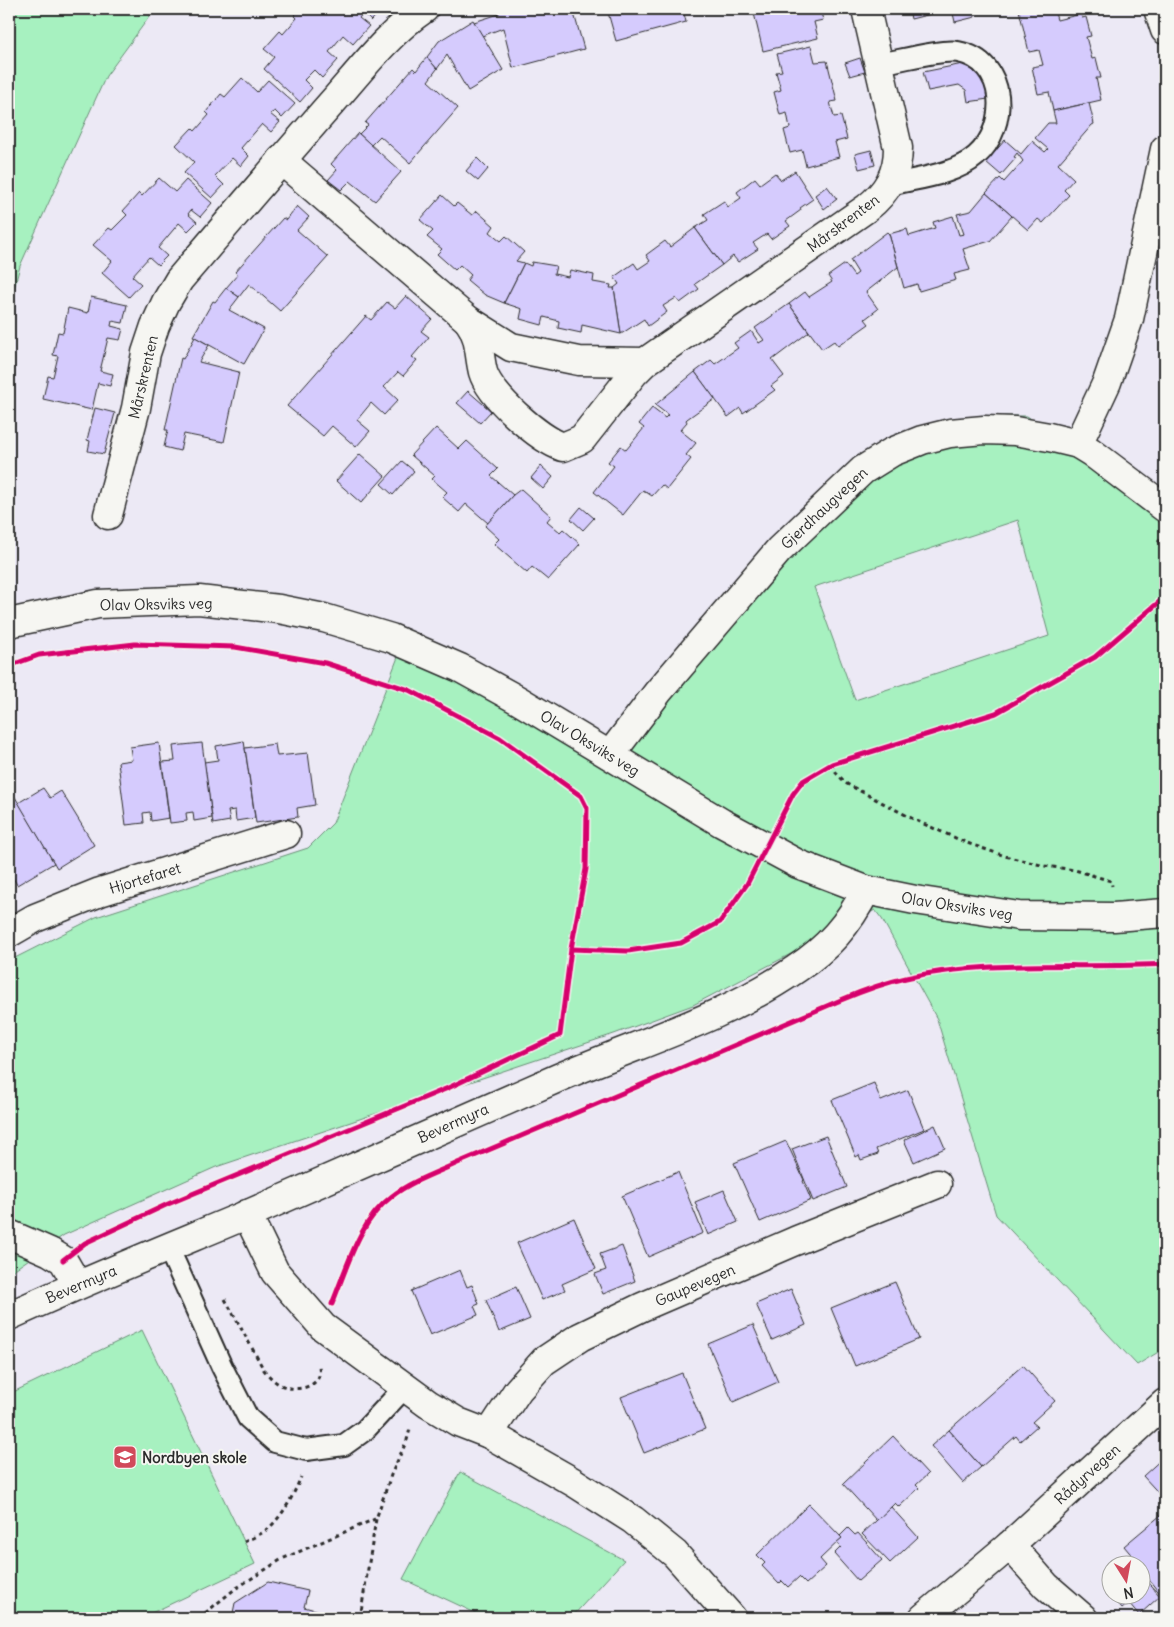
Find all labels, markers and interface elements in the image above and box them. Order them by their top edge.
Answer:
street label: Mårskrenten [803,190,883,256]
street label: Mårskrenten [124,333,162,421]
street label: Gjerdhaugvegen [777,463,872,553]
street label: Olav Oksviks veg [99,594,213,614]
street label: Olav Oksviks veg [537,706,643,780]
street label: Hjortefaret [107,858,183,898]
street label: Olav Oksviks veg [900,888,1014,924]
street label: Bevermyra [415,1099,492,1147]
street label: Gaupevegen [652,1259,738,1310]
street label: Bevermyra [43,1260,120,1307]
street label: Rådyrvegen [1050,1439,1124,1508]
school or university icon: Nordbyen skole [112,1444,138,1470]
place label: Nordbyen skole [142,1448,247,1468]
north arrow [1102,1554,1152,1604]
text: N [1122,1583,1135,1603]

